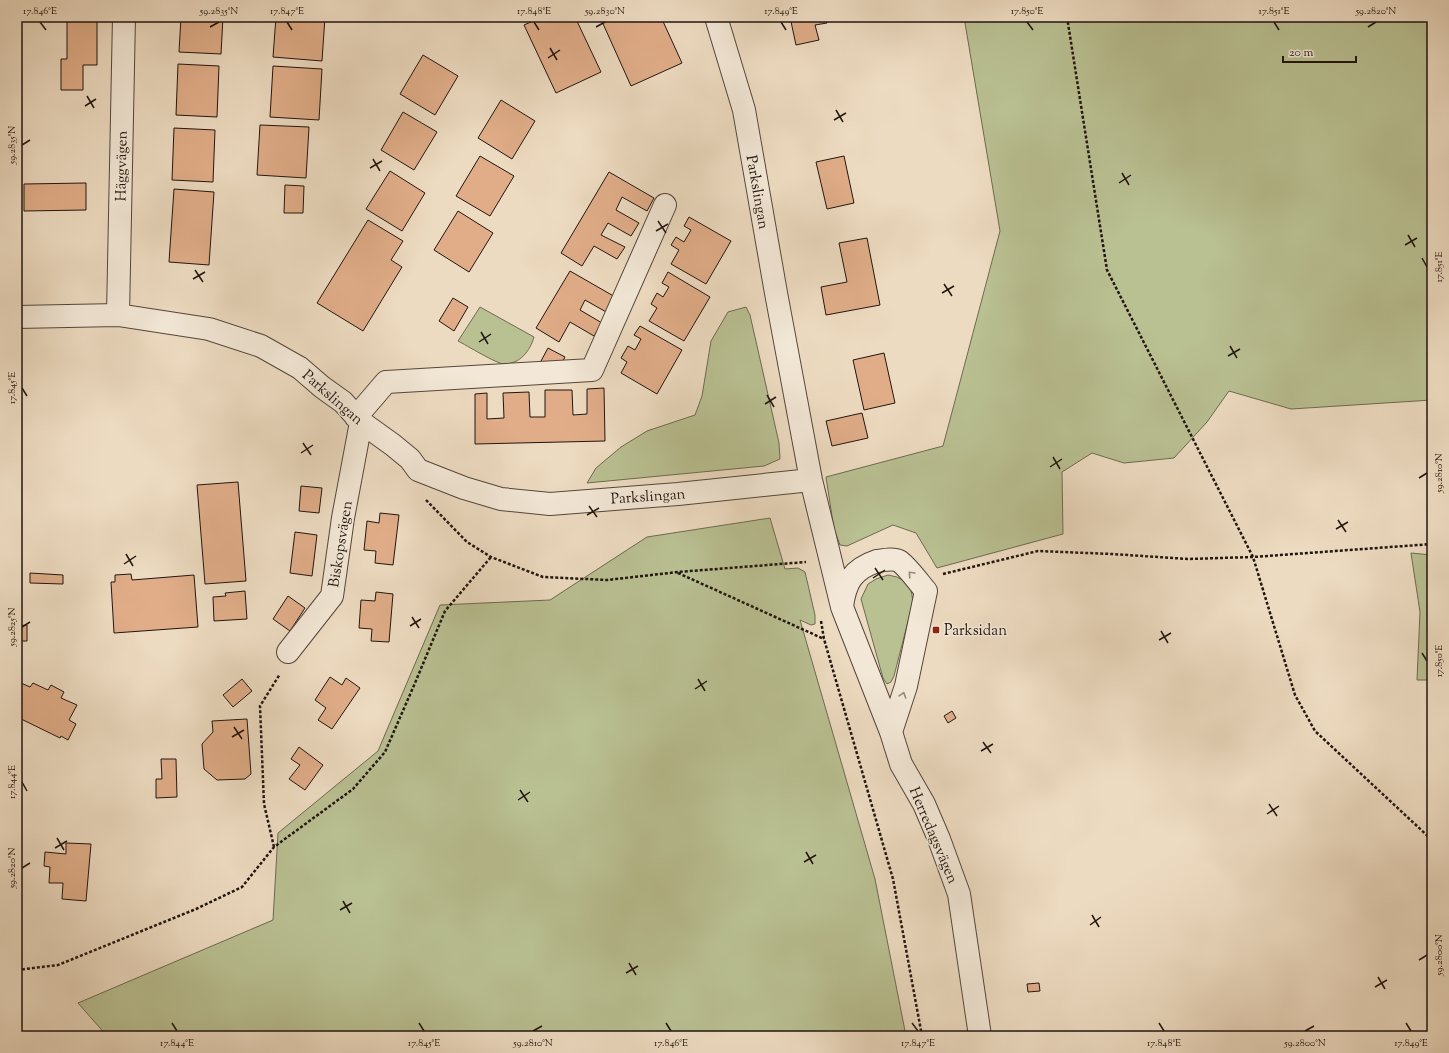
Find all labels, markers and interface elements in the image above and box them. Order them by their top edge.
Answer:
text: 17.846°E [23,4,57,19]
text: 59.2835°N [199,4,238,19]
text: 17.847°E [270,4,304,19]
text: 17.848°E [517,4,551,19]
text: 59.2830°N [584,4,625,19]
text: 17.849°E [764,4,798,19]
text: 17.850°E [1011,4,1043,19]
text: 17.851°E [1259,4,1289,19]
text: 59.2820°N [1355,4,1396,19]
scale bar [1283,38,1356,64]
text: 20 m [1289,44,1314,62]
text: 59.2835°N [5,126,20,165]
street label: Häggvägen [111,130,134,202]
street label: Parkslingan [740,154,773,231]
text: 17.851°E [1432,252,1447,282]
street label: Parkslingan [297,366,367,431]
text: 17.845°E [5,372,20,404]
text: 59.2810°N [1432,453,1447,494]
street label: Parkslingan [610,484,686,511]
street label: Biskopsvägen [324,499,359,589]
one-way arrow [909,571,916,578]
text: 59.2825°N [5,607,20,648]
place label: Parksidan [944,621,1007,642]
marker: Parksidan [931,625,941,635]
text: 17.850°E [1432,645,1447,677]
one-way arrow [898,692,907,699]
text: 17.844°E [5,765,20,799]
street label: Herredagsvägen [903,784,962,887]
text: 59.2820°N [5,848,20,889]
text: 59.2800°N [1432,934,1447,977]
text: 17.844°E [160,1036,194,1051]
text: 17.845°E [408,1036,440,1051]
text: 59.2810°N [512,1036,553,1051]
text: 17.846°E [654,1036,688,1051]
text: 17.847°E [901,1036,935,1051]
text: 17.848°E [1147,1036,1181,1051]
text: 59.2800°N [1283,1036,1326,1051]
text: 17.849°E [1394,1036,1428,1051]

